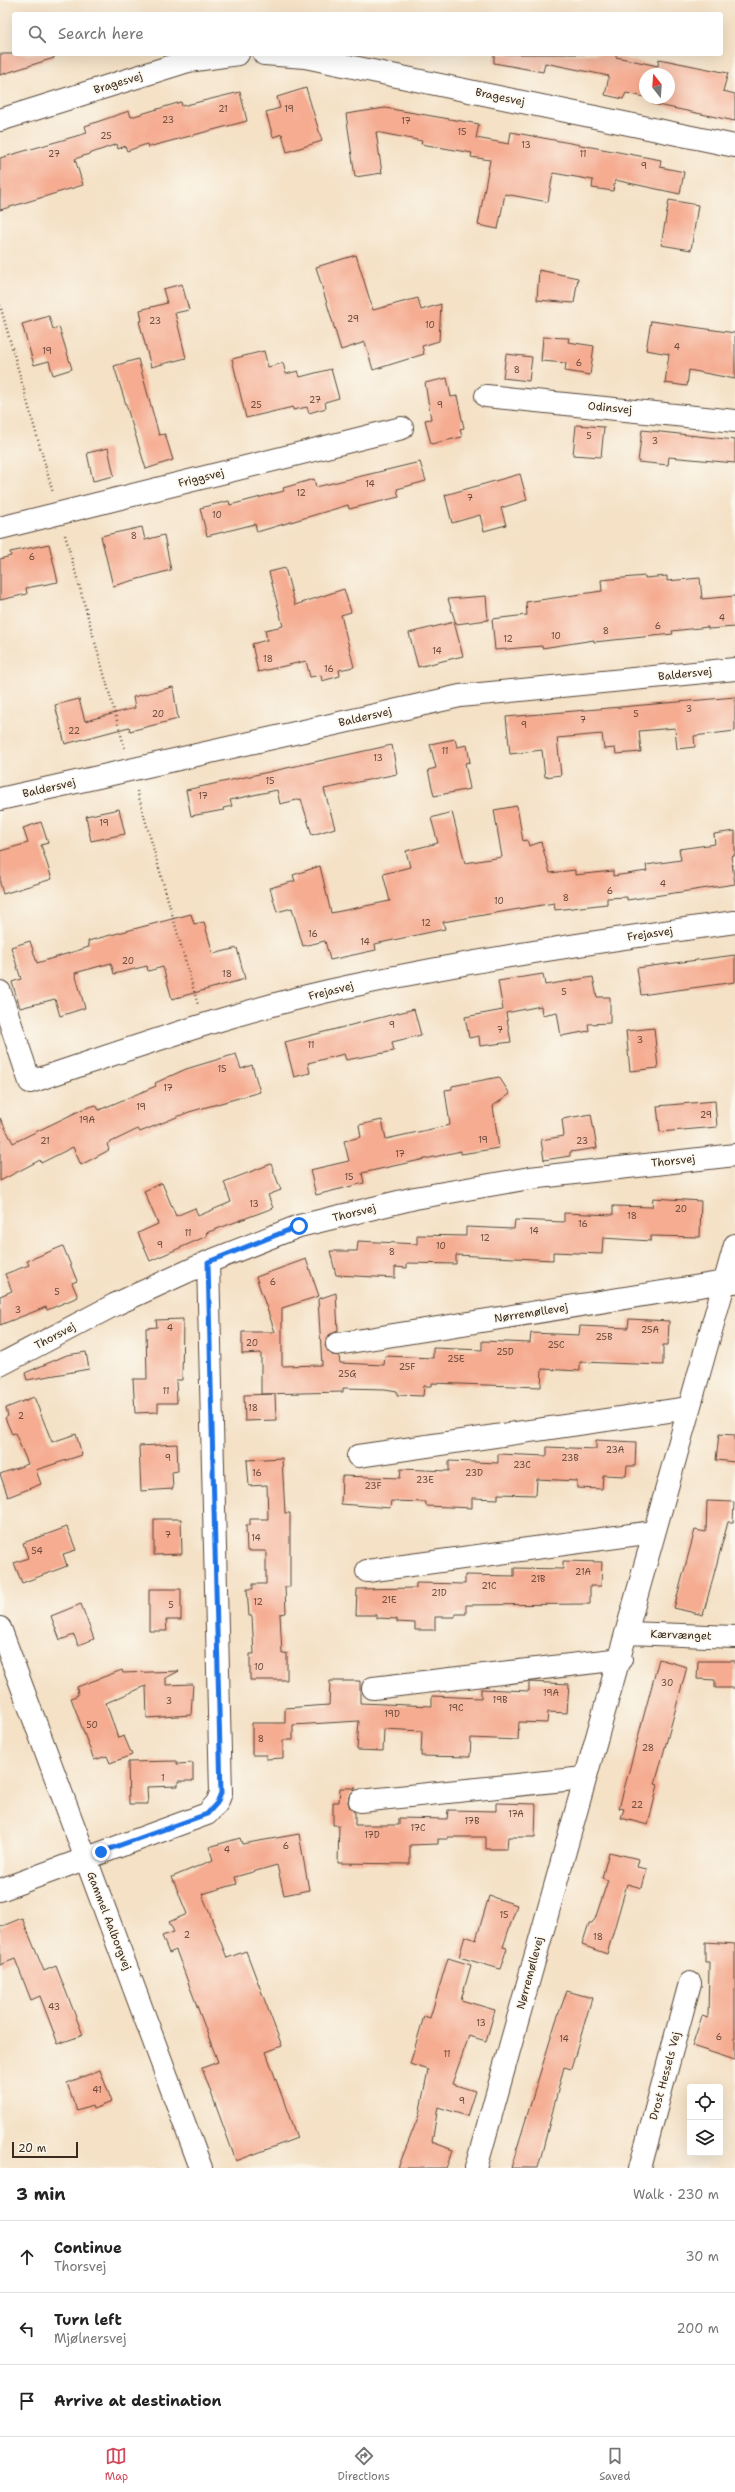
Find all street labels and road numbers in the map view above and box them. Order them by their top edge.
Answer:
street label: Bragesvej [92,68,144,98]
street label: Bragesvej [474,84,526,110]
street label: Odinsvej [587,398,633,418]
street label: Friggsvej [177,465,226,491]
street label: Baldersvej [657,664,713,684]
street label: Baldersvej [337,704,393,730]
street label: Baldersvej [21,775,77,801]
street label: Frejasvej [626,923,674,945]
street label: Frejasvej [307,978,355,1004]
street label: Thorsvej [650,1151,696,1171]
street label: Thorsvej [331,1200,377,1226]
street label: Nørremøllevej [493,1300,569,1326]
street label: Thorsvej [32,1319,78,1353]
street label: Kærvænget [650,1626,712,1644]
street label: Gammel Aalborgvej [83,1870,135,1972]
street label: Nørremøllevej [513,1935,547,2011]
street label: Drost Hessels Vej [646,2030,684,2122]

